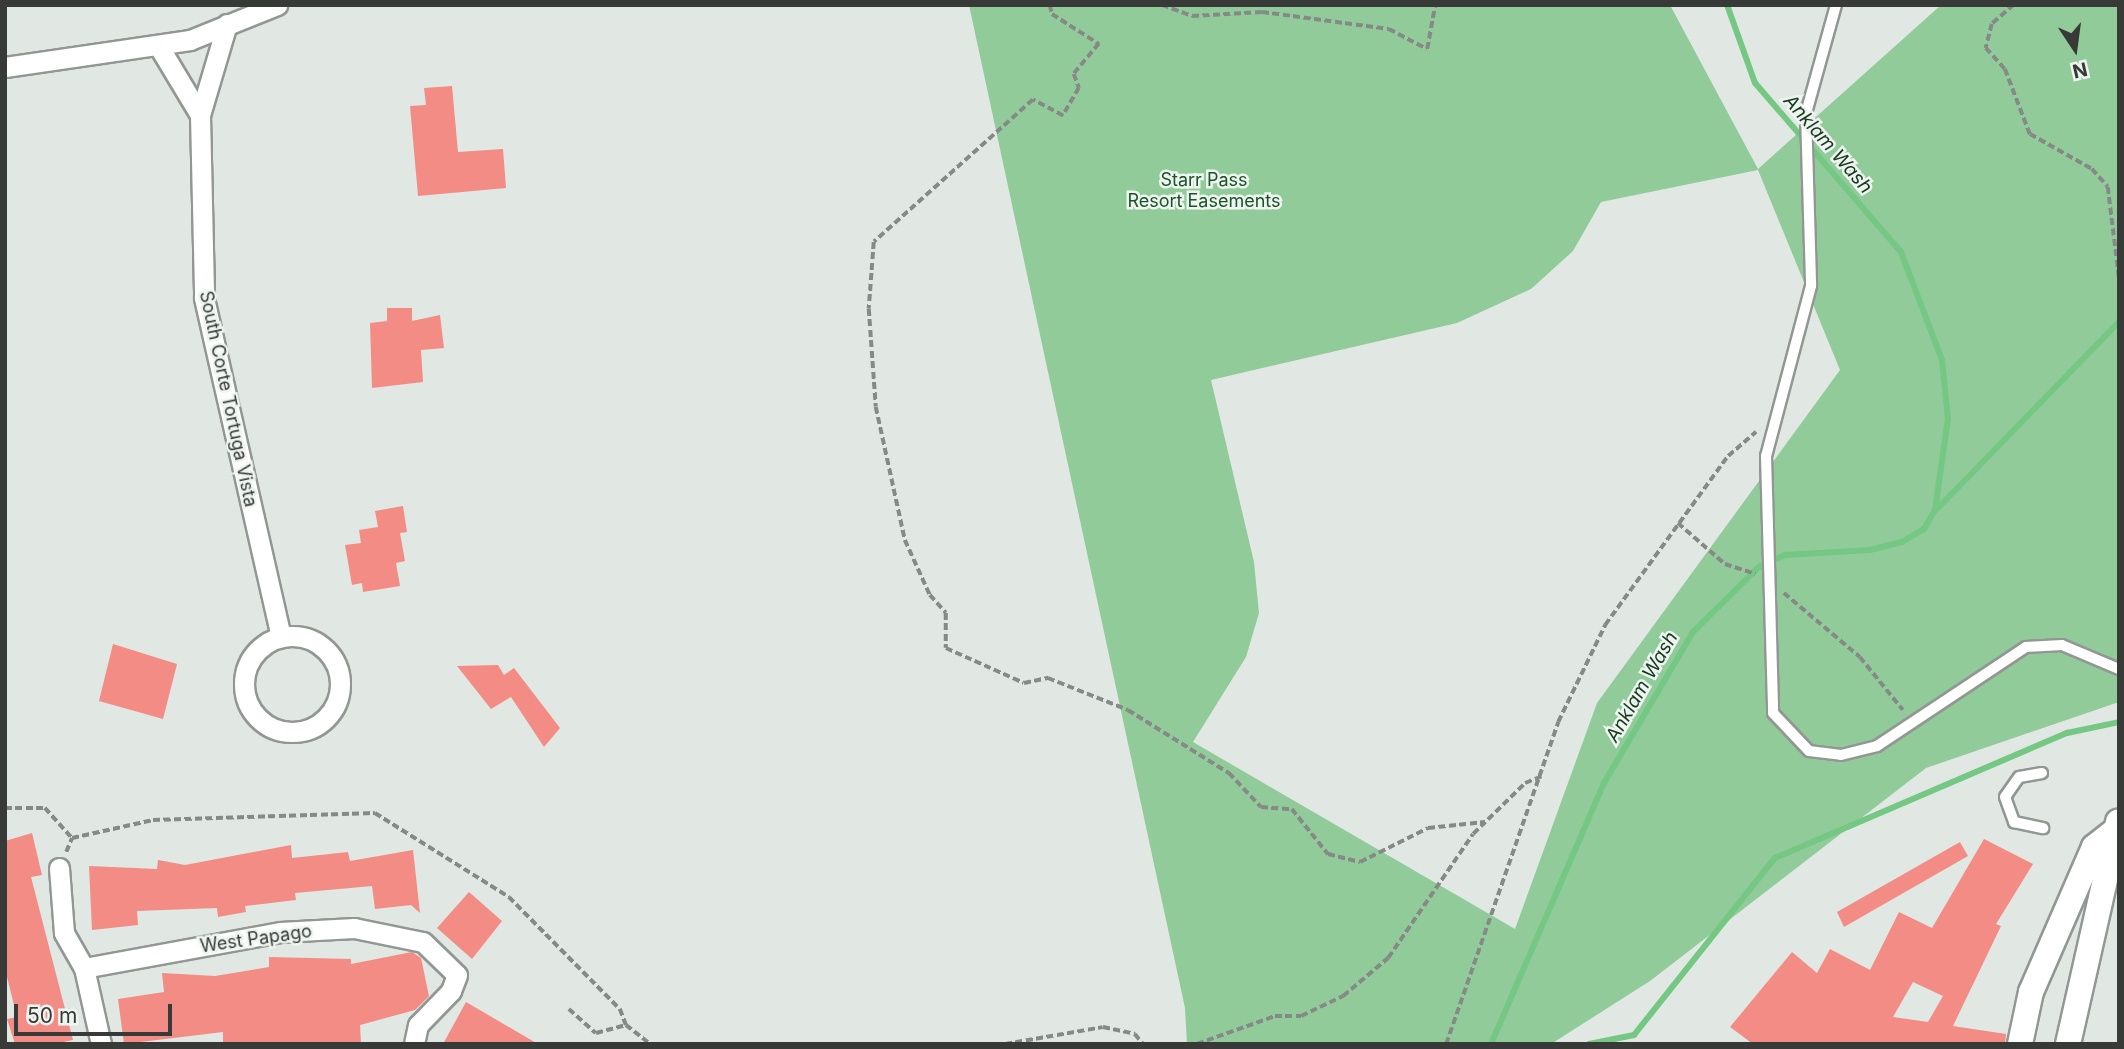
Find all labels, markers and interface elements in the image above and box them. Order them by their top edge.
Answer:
north arrow [2040,14,2110,84]
text: N [2070,57,2089,83]
water label: Anklam Wash [1779,90,1877,198]
park label: Starr Pass Resort Easements [1127,170,1281,212]
street label: South Corte Tortuga Vista [195,289,261,509]
water label: Anklam Wash [1601,628,1683,746]
street label: West Papago [199,920,313,958]
scale bar [18,990,175,1034]
text: 50 m [27,1003,77,1028]

